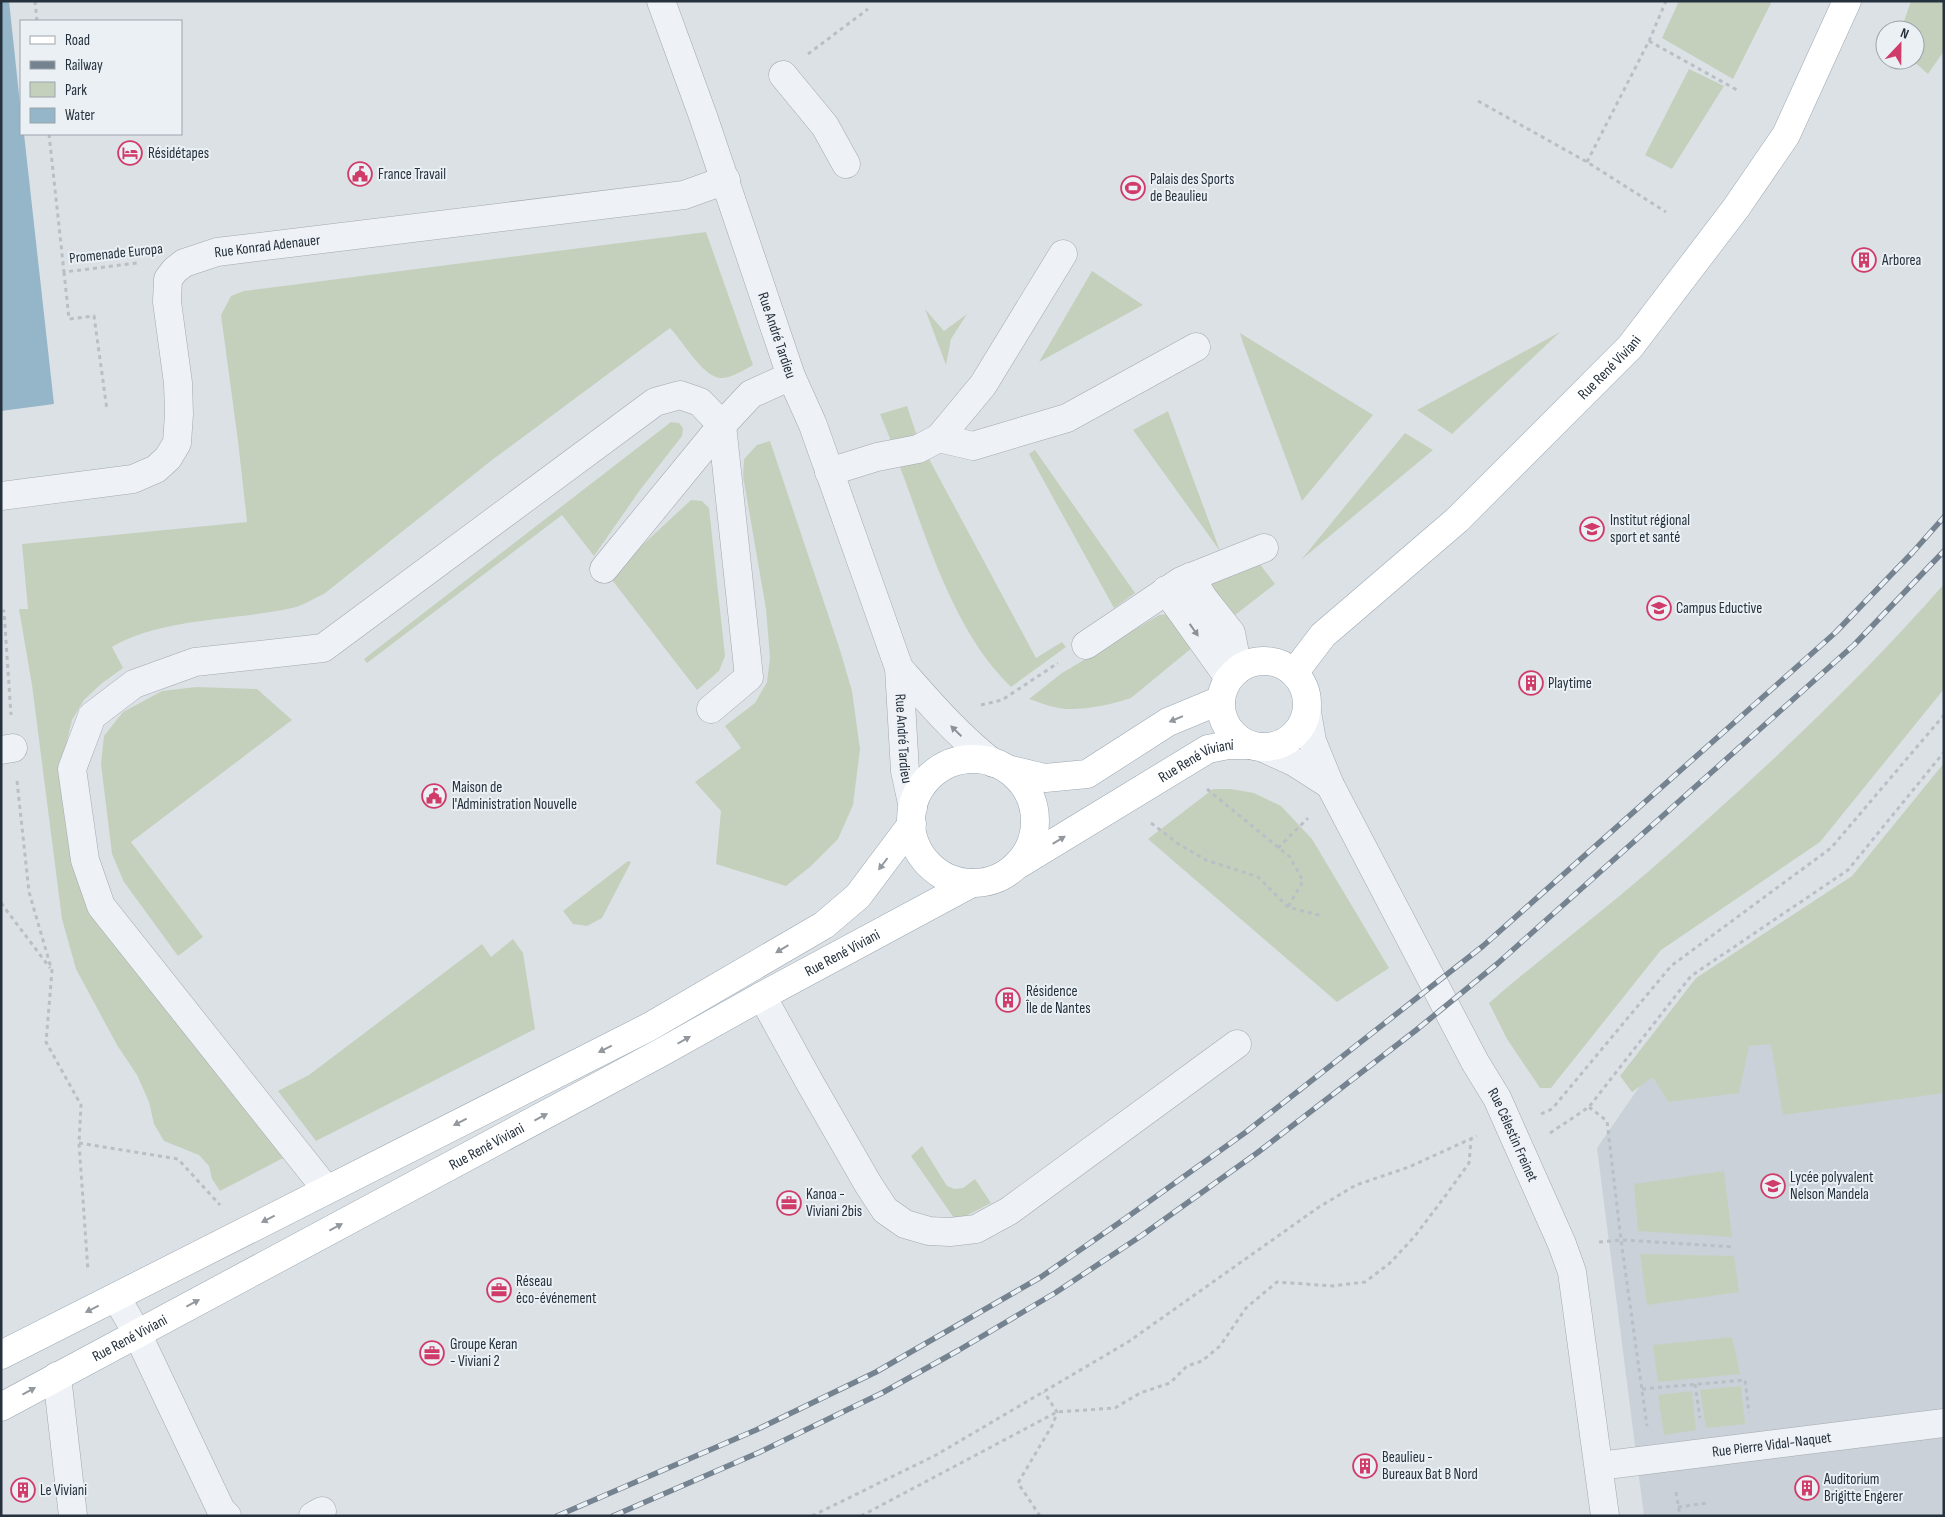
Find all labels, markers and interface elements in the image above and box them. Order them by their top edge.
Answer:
legend [20,20,182,135]
north arrow [1875,20,1925,70]
text: N [1898,24,1911,43]
text: Road [65,31,90,50]
text: Railway [65,56,103,75]
text: Park [65,81,87,100]
text: Water [65,106,96,125]
hotel icon: Résidétapes [117,140,143,166]
place label: Résidétapes [148,144,209,163]
public building icon: France Travail [347,161,373,187]
place label: France Travail [378,165,446,184]
place label: Palais des Sports de Beaulieu [1150,170,1234,206]
sports icon: Palais des Sports de Beaulieu [1120,175,1146,201]
street label: Rue Konrad Adenauer [213,230,322,262]
street label: Promenade Europa [68,239,164,268]
building icon: Arborea [1851,247,1877,273]
place label: Arborea [1881,251,1922,270]
street label: Rue André Tardieu [753,290,800,381]
street label: Rue René Viviani [1574,332,1645,404]
place label: Institut régional sport et santé [1610,511,1690,547]
school or university icon: Institut régional sport et santé [1579,516,1605,542]
school or university icon: Campus Eductive [1646,595,1672,621]
place label: Campus Eductive [1676,599,1762,618]
one-way arrow [1189,623,1199,637]
building icon: Playtime [1518,670,1544,696]
place label: Playtime [1548,674,1592,693]
street label: Rue André Tardieu [891,693,916,785]
one-way arrow [1169,715,1183,723]
one-way arrow [950,725,962,737]
street label: Rue René Viviani [1155,736,1234,787]
place label: Maison de l'Administration Nouvelle [452,778,577,814]
public building icon: Maison de l'Administration Nouvelle [421,783,447,809]
one-way arrow [1053,835,1066,844]
one-way arrow [878,857,889,870]
street label: Rue René Viviani [802,925,883,981]
one-way arrow [775,945,788,954]
place label: Résidence Île de Nantes [1025,982,1091,1018]
building icon: Résidence Île de Nantes [995,987,1021,1013]
one-way arrow [677,1036,691,1044]
one-way arrow [598,1045,612,1053]
street label: Rue Célestin Freinet [1483,1085,1542,1185]
one-way arrow [534,1113,548,1121]
one-way arrow [453,1118,467,1126]
street label: Rue René Viviani [446,1119,528,1175]
place label: Lycée polyvalent Nelson Mandela [1790,1168,1874,1204]
school or university icon: Lycée polyvalent Nelson Mandela [1760,1173,1786,1199]
place label: Kanoa - Viviani 2bis [806,1185,862,1221]
office icon: Kanoa - Viviani 2bis [776,1190,802,1216]
one-way arrow [261,1215,275,1223]
one-way arrow [329,1223,343,1231]
place label: Réseau éco-événement [516,1272,597,1308]
office icon: Réseau éco-événement [486,1277,512,1303]
one-way arrow [186,1299,199,1308]
one-way arrow [85,1305,99,1313]
street label: Rue René Viviani [89,1310,171,1366]
place label: Groupe Keran - Viviani 2 [450,1335,518,1371]
office icon: Groupe Keran - Viviani 2 [419,1340,445,1366]
one-way arrow [22,1387,36,1396]
street label: Rue Pierre Vidal-Naquet [1711,1428,1833,1462]
place label: Beaulieu - Bureaux Bat B Nord [1382,1448,1478,1484]
building icon: Beaulieu - Bureaux Bat B Nord [1352,1453,1378,1479]
place label: Auditorium Brigitte Engerer [1823,1470,1904,1506]
building icon: Auditorium Brigitte Engerer [1794,1475,1820,1501]
building icon: Le Viviani [10,1477,36,1503]
place label: Le Viviani [40,1481,87,1500]

